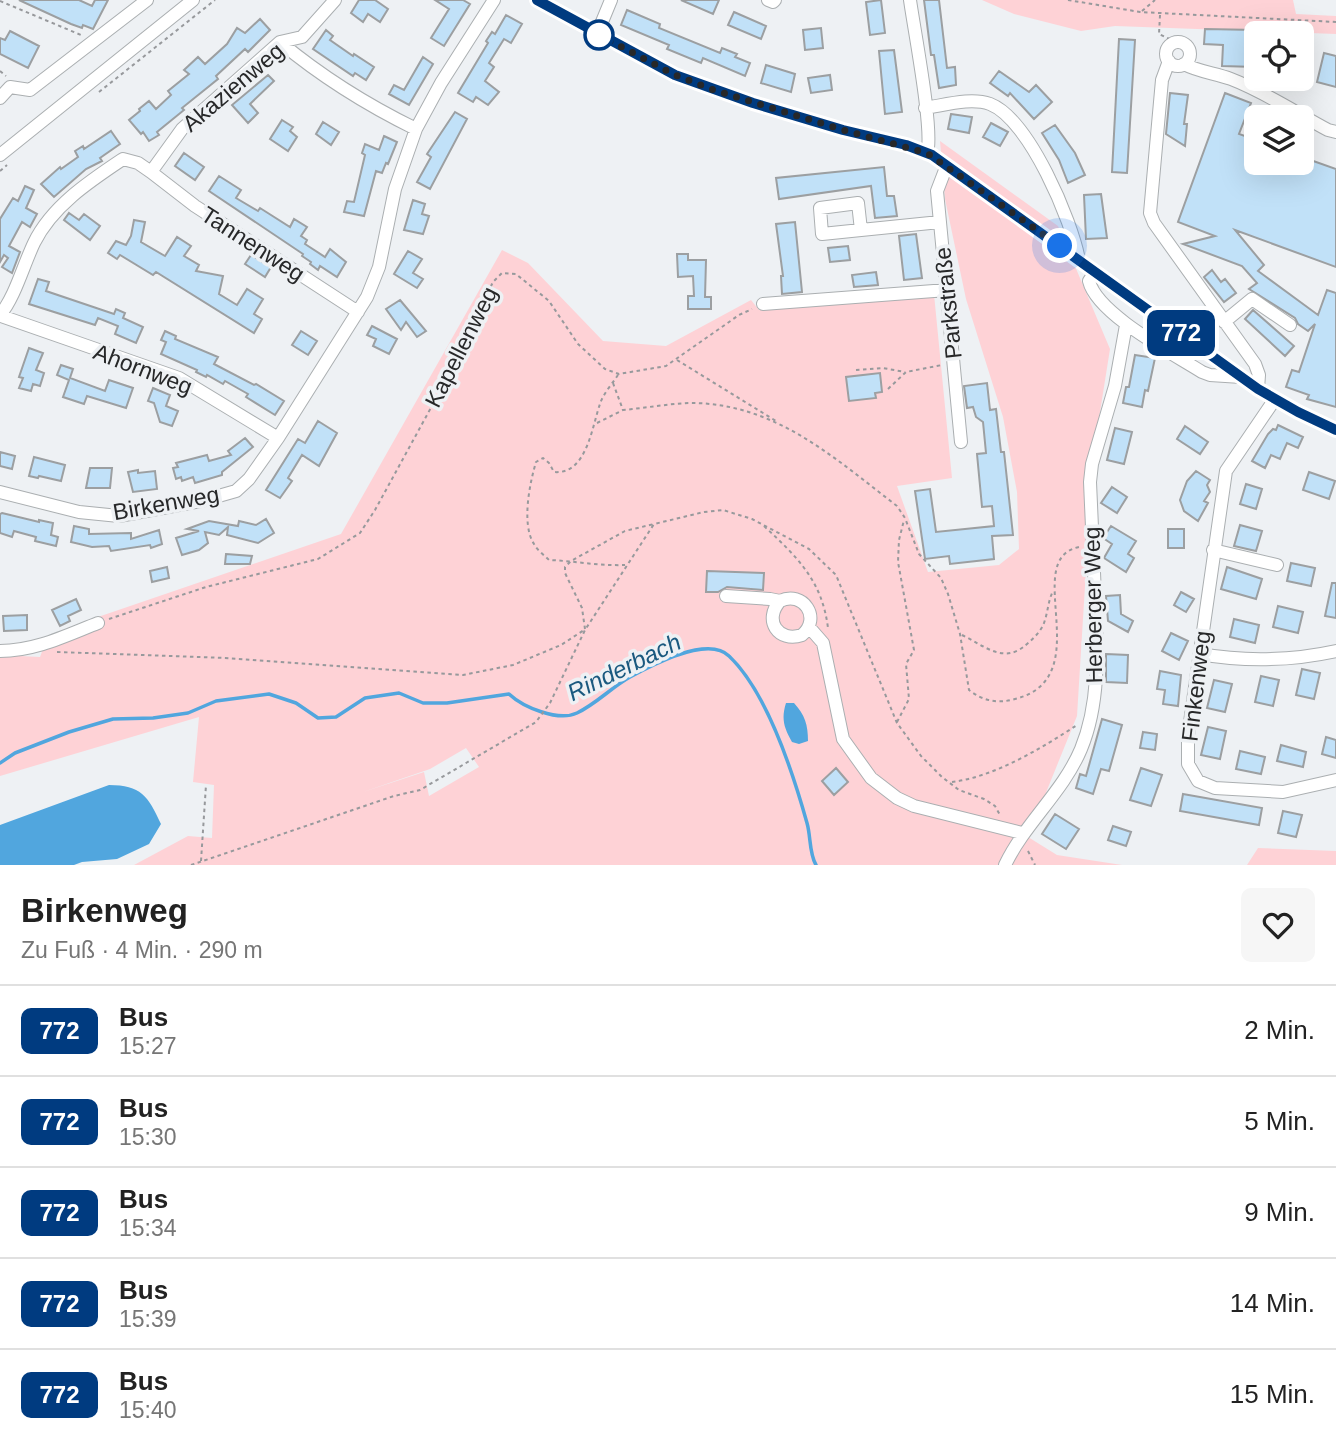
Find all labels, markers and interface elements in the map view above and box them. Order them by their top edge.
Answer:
unlabelled marker [584,20,614,50]
map controls [1244,21,1314,175]
button: locate [1244,21,1314,91]
street label: Akazienweg [177,37,289,137]
button: layers [1244,105,1314,175]
street label: Tannenweg [197,201,309,287]
your location [1042,228,1077,263]
street label: Parkstraße [929,246,967,360]
street label: Kapellenweg [420,282,502,412]
line badge: 772 [1141,310,1221,356]
text: 772 [1161,319,1201,346]
street label: Ahornweg [90,338,196,400]
street label: Birkenweg [111,481,221,525]
street label: Herberger Weg [1079,526,1107,684]
water label: Rinderbach [563,628,685,706]
street label: Finkenweg [1176,629,1216,743]
button: heart [1241,888,1315,962]
text: Birkenweg [21,892,188,929]
text: Zu Fuß · 4 Min. · 290 m [21,937,263,963]
text: Bus [119,1002,168,1032]
text: 2 Min. [1244,1015,1315,1045]
text: 772 [39,1017,80,1044]
text: 15:27 [119,1033,177,1059]
text: Bus [119,1093,168,1123]
text: 5 Min. [1244,1106,1315,1136]
text: 772 [39,1108,80,1135]
text: 15:30 [119,1124,177,1150]
text: Bus [119,1184,168,1214]
text: 9 Min. [1244,1197,1315,1227]
text: 772 [39,1199,80,1226]
text: 15:34 [119,1215,177,1241]
text: Bus [119,1275,168,1305]
text: 14 Min. [1230,1288,1315,1318]
text: 772 [39,1290,80,1317]
text: 15:39 [119,1306,177,1332]
text: Bus [119,1366,168,1396]
text: 15 Min. [1230,1379,1315,1409]
text: 772 [39,1381,80,1408]
text: 15:40 [119,1397,177,1423]

